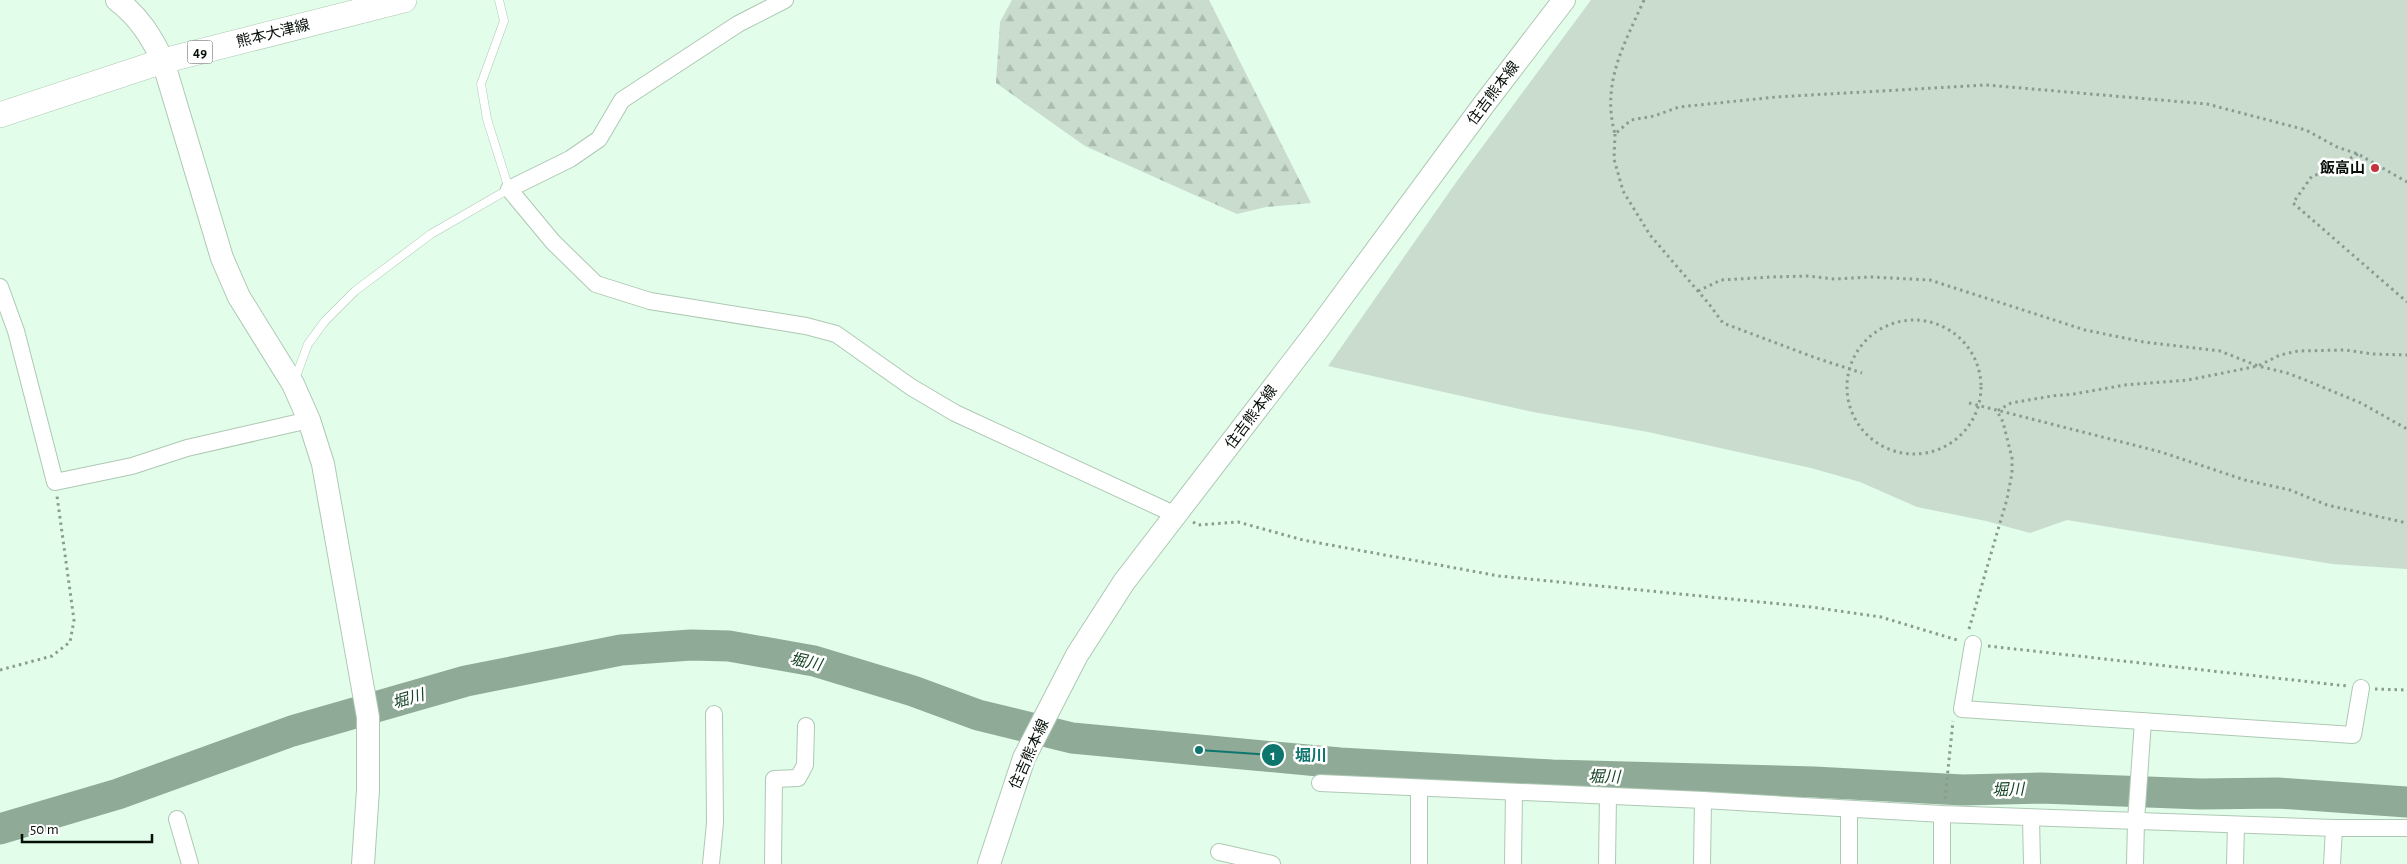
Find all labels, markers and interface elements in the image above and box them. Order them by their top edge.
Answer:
street label: 熊本大津線 [235,16,311,50]
road number: 49 [188,41,212,64]
street label: 住吉熊本線 [1464,58,1522,128]
place label: 飯高山 [2320,160,2365,176]
marker: 飯高山 [2369,162,2381,174]
street label: 住吉熊本線 [1222,382,1280,452]
water label: 堀川 [788,650,825,674]
water label: 堀川 [390,685,428,711]
street label: 住吉熊本線 [1006,716,1052,792]
callout: 堀川 [1260,740,1337,771]
text: 堀川 [1295,747,1327,764]
text: 1 [1270,748,1276,763]
water label: 堀川 [1588,768,1622,785]
water label: 堀川 [1992,780,2026,799]
scale bar [22,812,152,844]
text: 50 m [30,822,59,837]

